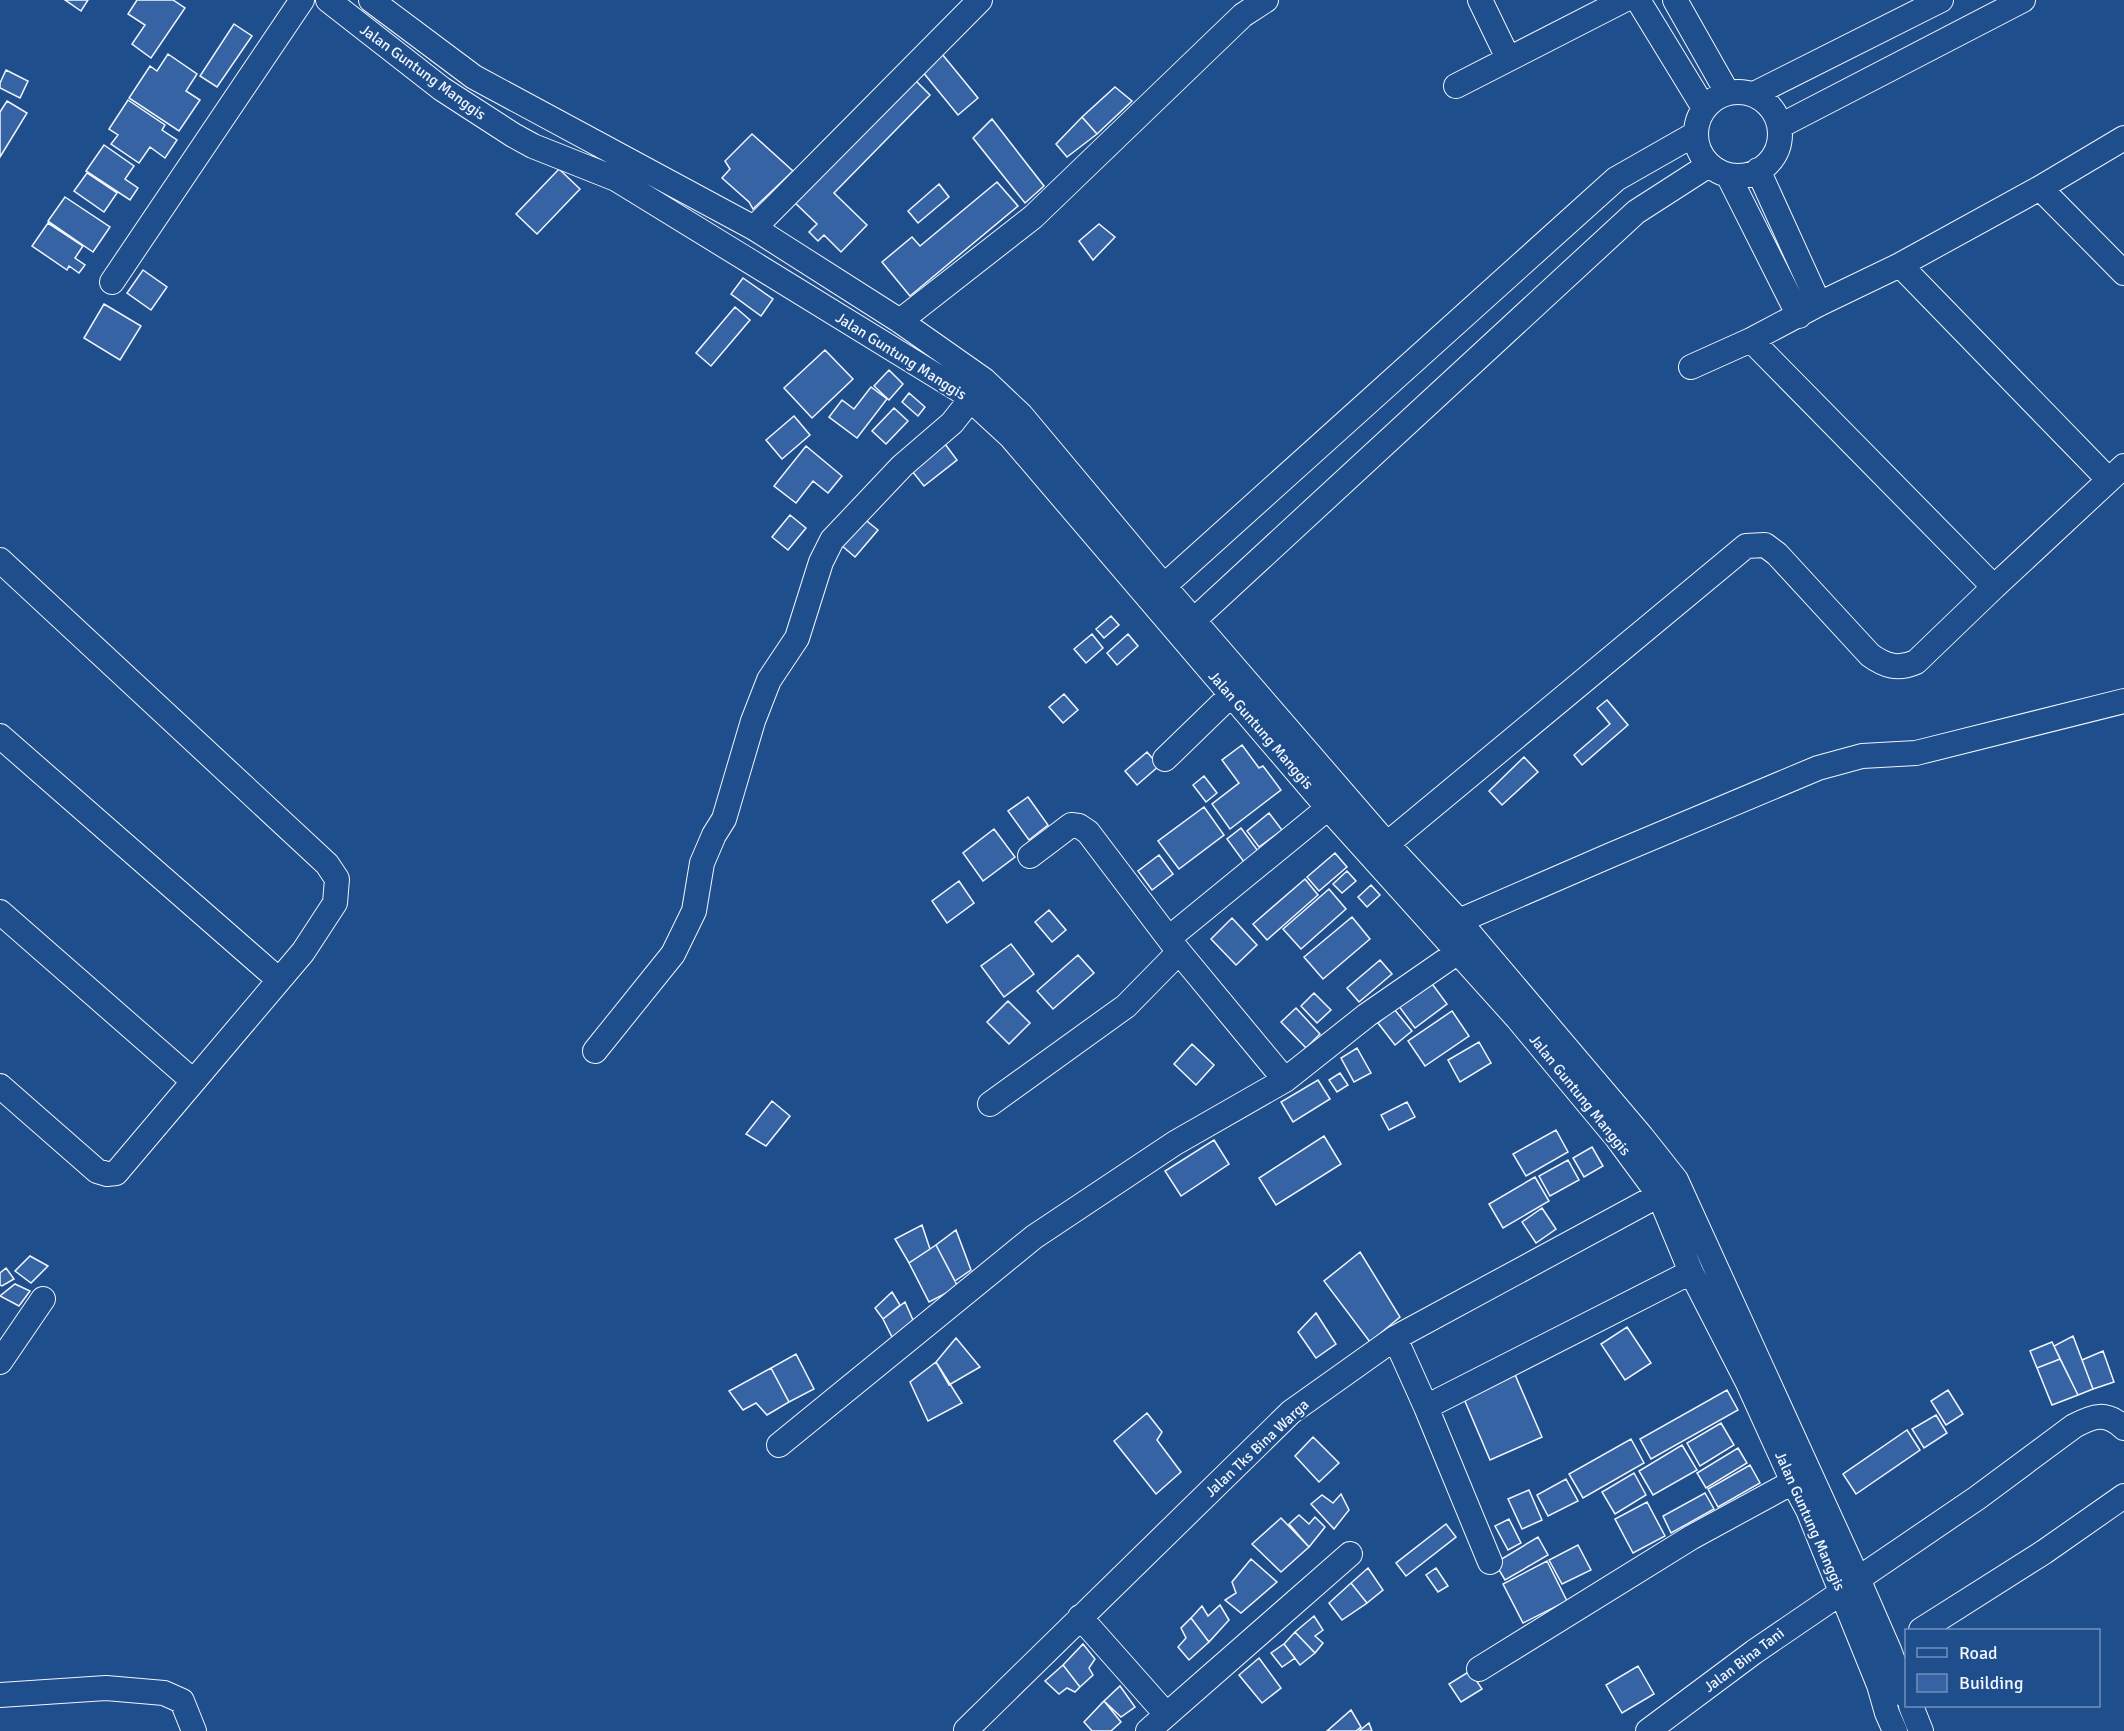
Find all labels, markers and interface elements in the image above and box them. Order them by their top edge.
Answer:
street label: Jalan Guntung Manggis [357,20,490,124]
street label: Jalan Guntung Manggis [832,308,970,404]
street label: Jalan Guntung Manggis [1205,667,1317,793]
street label: Jalan Guntung Manggis [1526,1031,1635,1160]
street label: Jalan Tks Bina Warga [1201,1395,1313,1501]
street label: Jalan Guntung Manggis [1771,1449,1849,1594]
street label: Jalan Bina Tani [1700,1624,1788,1696]
legend [1905,1629,2100,1707]
text: Road [1959,1642,1998,1664]
text: Building [1959,1672,2023,1694]

